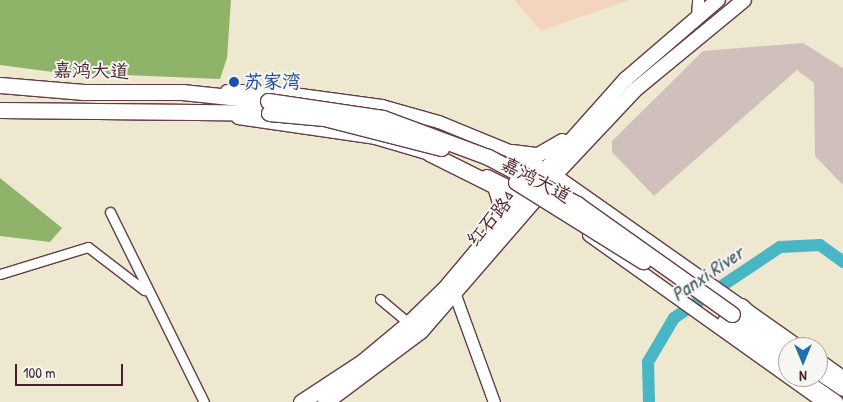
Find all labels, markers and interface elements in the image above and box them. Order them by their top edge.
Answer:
street label: 嘉鸿大道 [53,59,129,83]
place label: 苏家湾 [244,71,301,93]
marker: 苏家湾 [228,76,240,88]
street label: 嘉鸿大道 [497,152,575,208]
street label: 红石路 [462,193,516,251]
water label: Panxi River [666,240,748,306]
north arrow [778,337,828,387]
scale bar [18,354,125,386]
text: 100 m [23,362,56,383]
text: N [799,367,807,386]

